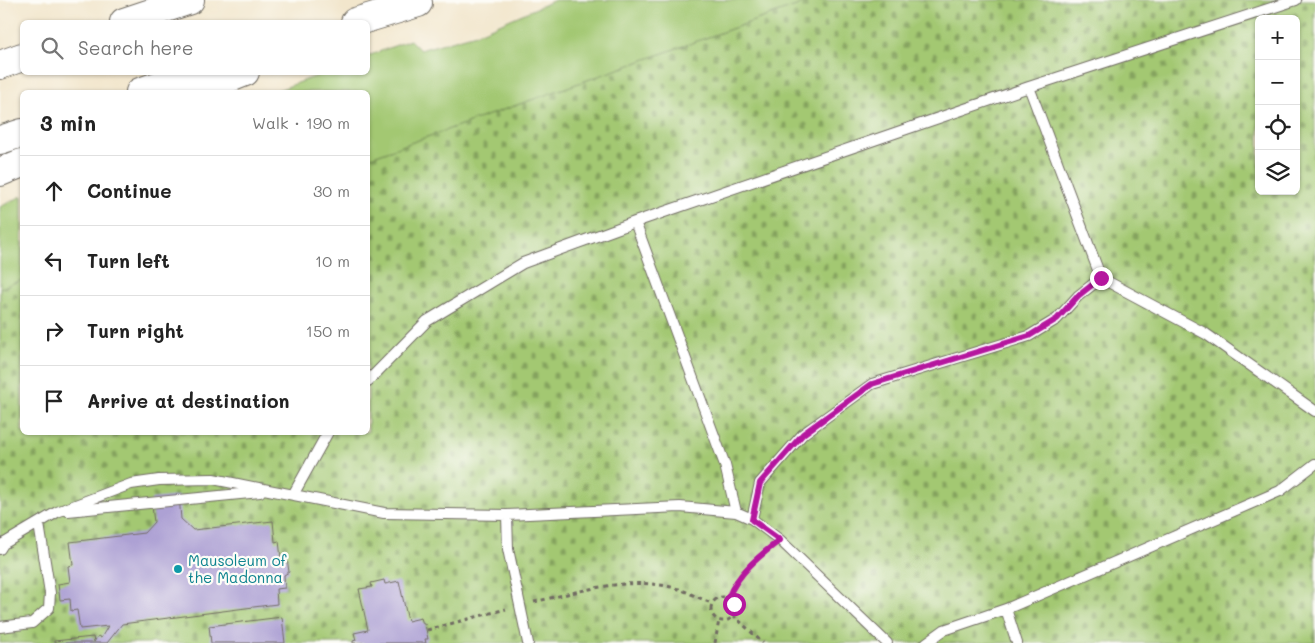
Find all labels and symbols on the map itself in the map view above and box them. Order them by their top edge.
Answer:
route end [1090,267,1113,290]
place label: Mausoleum of the Madonna [188,550,288,587]
marker: Mausoleum of the Madonna [172,563,184,575]
route start [723,593,746,616]

